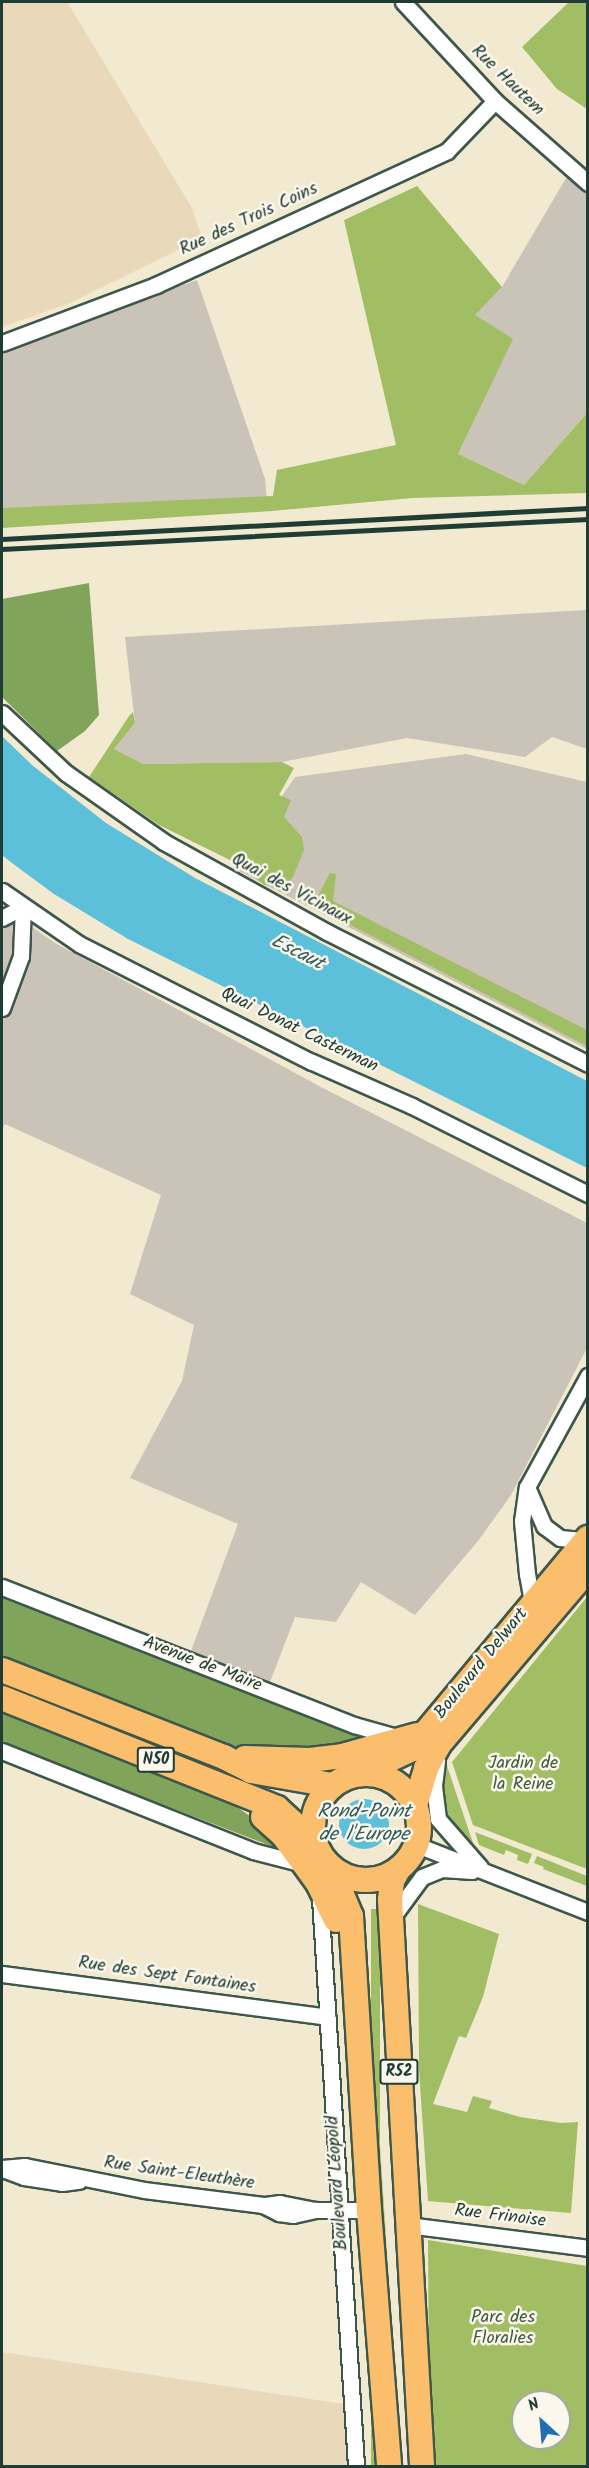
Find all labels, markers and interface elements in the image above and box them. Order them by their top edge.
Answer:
street label: Rue Hautem [466,41,548,121]
street label: Rue des Trois Coins [177,179,321,261]
street label: Quai des Vicinaux [227,849,355,931]
water label: Escaut [267,930,327,976]
street label: Quai Donat Casterman [217,984,381,1078]
street label: Boulevard Delwart [431,1604,533,1724]
street label: Avenue de Maire [140,1632,264,1698]
road number: N50 [136,1747,176,1773]
park label: Jardin de la Reine [488,1754,558,1796]
water label: Rond-Point de l'Europe [317,1801,411,1848]
street label: Rue des Sept Fontaines [77,1953,257,1999]
road number: R52 [378,2059,420,2085]
street label: Boulevard Léopold [323,2115,353,2251]
street label: Rue Saint-Eleuthère [102,2153,256,2195]
street label: Rue Frinoise [453,2201,547,2233]
park label: Parc des Floralies [471,2308,535,2350]
north arrow [511,2390,571,2450]
text: N [524,2392,544,2419]

